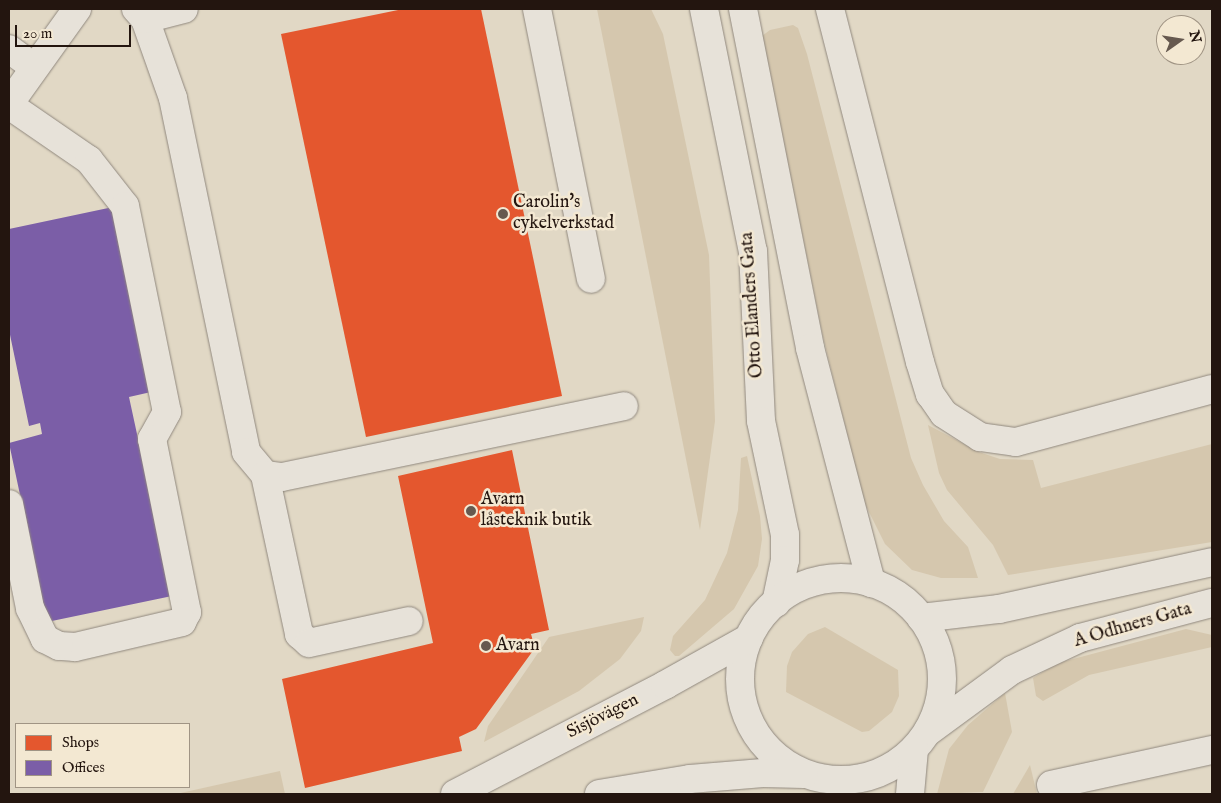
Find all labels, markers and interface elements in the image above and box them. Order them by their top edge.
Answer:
scale bar [18,15,134,47]
north arrow [1156,15,1206,65]
text: 20 m [23,24,52,43]
text: N [1185,29,1205,45]
place label: Carolin's cykelverkstad [513,193,614,235]
marker: Carolin's cykelverkstad [497,208,509,220]
street label: Otto Elanders Gata [737,231,769,379]
place label: Avarn låsteknik butik [481,490,592,532]
marker: Avarn låsteknik butik [465,505,477,517]
street label: A Odhners Gata [1072,599,1194,653]
place label: Avarn [496,635,540,657]
marker: Avarn [480,640,492,652]
street label: Sisjövägen [564,690,642,744]
legend [15,723,190,788]
text: Shops [62,733,99,752]
text: Offices [62,758,105,777]

